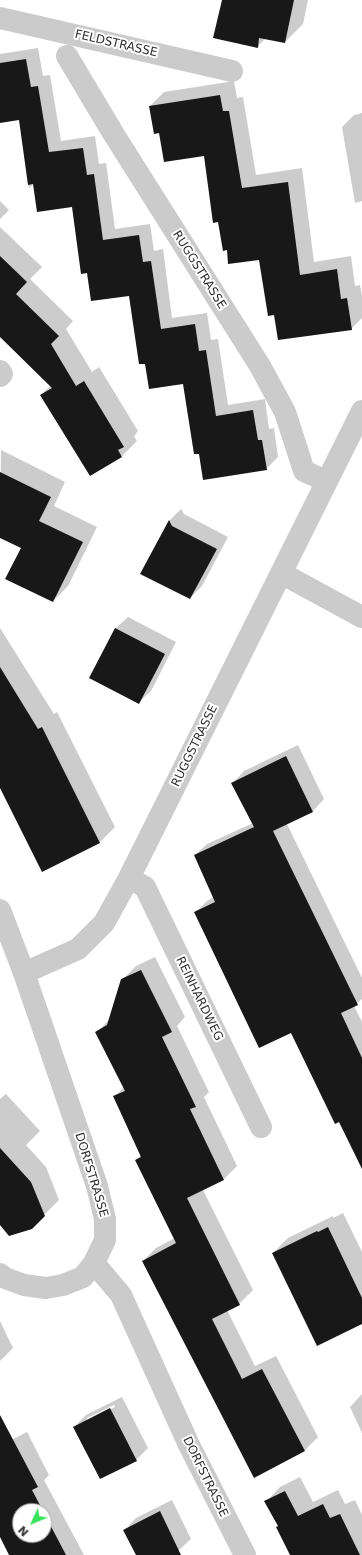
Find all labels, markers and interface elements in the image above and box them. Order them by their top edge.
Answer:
street label: FELDSTRASSE [73,28,159,60]
street label: RUGGSTRASSE [169,228,229,312]
street label: RUGGSTRASSE [169,703,221,789]
street label: REINHARDWEG [172,955,226,1043]
street label: DORFSTRASSE [71,1131,111,1219]
street label: DORFSTRASSE [179,1435,231,1519]
north arrow [12,1503,52,1543]
text: N [16,1523,32,1539]

